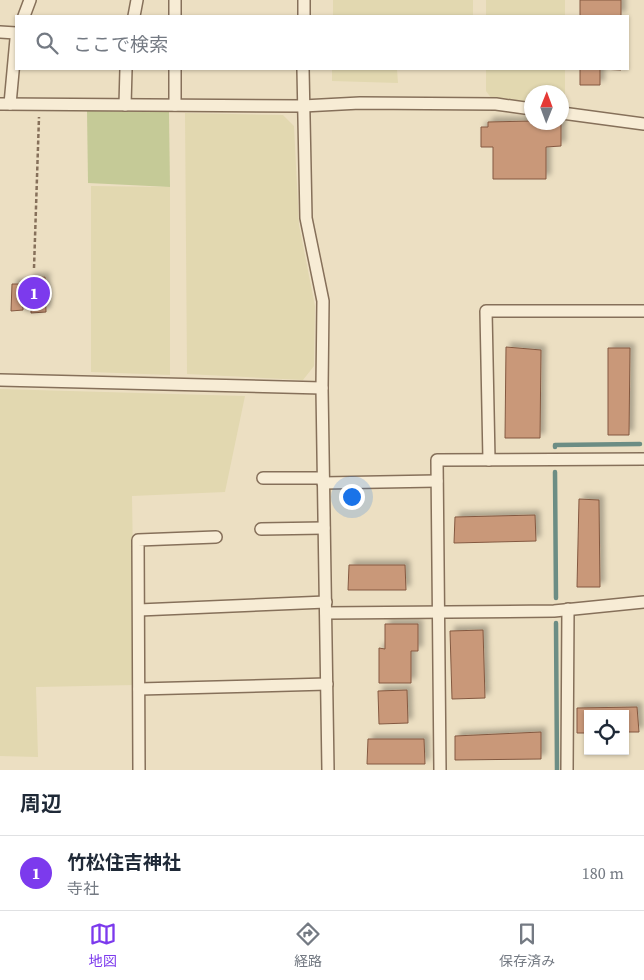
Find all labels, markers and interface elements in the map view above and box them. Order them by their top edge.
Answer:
search box [15,15,629,70]
icon: search [33,29,61,57]
text: ここで検索 [73,31,168,57]
north arrow [524,85,569,130]
pin: 1 [18,274,50,312]
your location [339,484,365,510]
map controls [584,710,629,755]
button: locate [584,710,629,755]
text: 周辺 [20,789,62,818]
text: 竹松住吉神社 [67,849,181,875]
text: 1 [32,862,40,884]
text: 180 m [582,862,624,884]
text: 寺社 [67,877,99,899]
tab: 地図 [89,920,117,971]
tab: 経路 [294,920,322,971]
tab: 保存済み [499,920,555,971]

